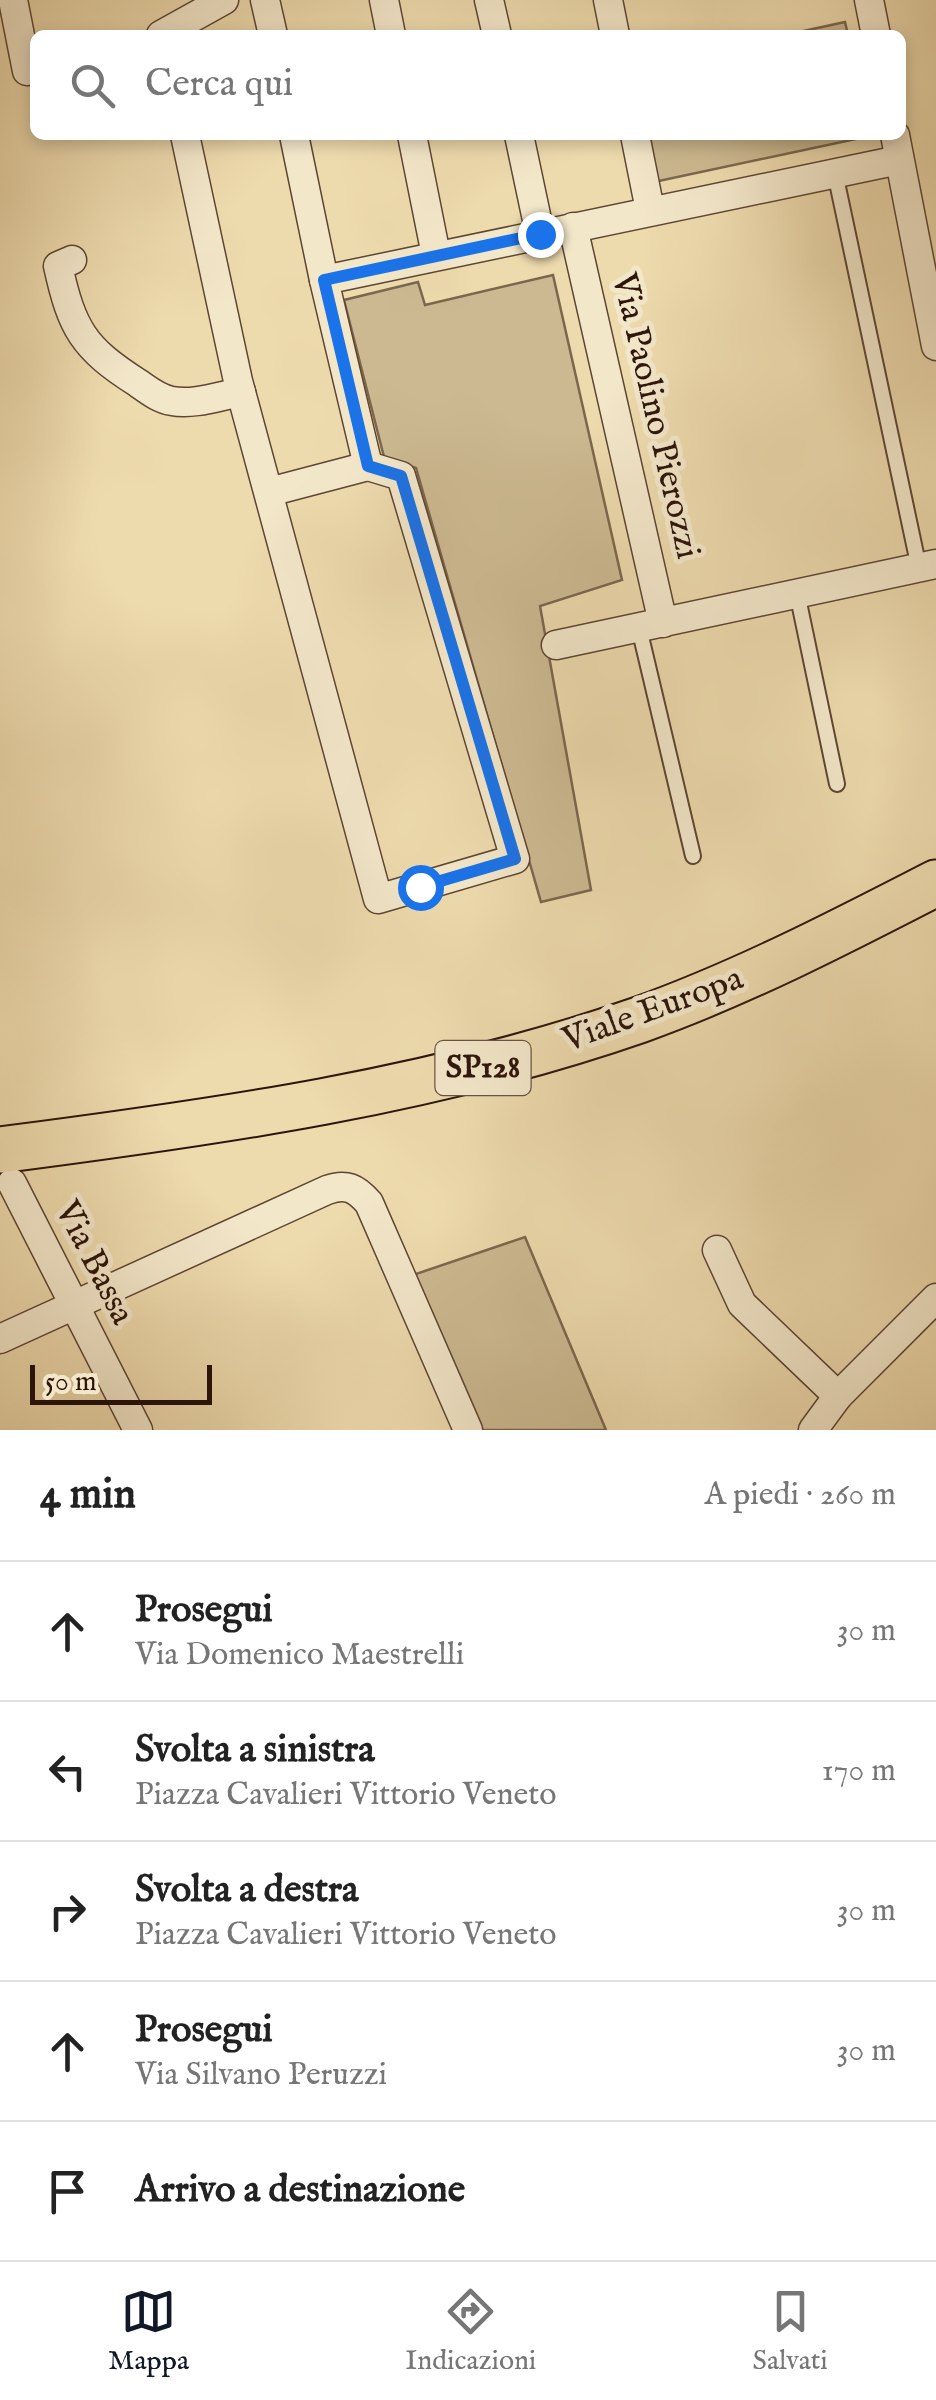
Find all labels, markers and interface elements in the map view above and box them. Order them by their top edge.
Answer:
search box [30,30,906,140]
icon: search [65,58,120,113]
text: Cerca qui [145,61,293,109]
route end [518,212,564,258]
street label: Via Paolino Pierozzi [600,268,710,563]
route start [398,865,444,911]
street label: Viale Europa [556,956,750,1064]
road number: SP128 [436,1041,530,1095]
street label: Via Bassa [43,1193,145,1333]
scale bar [30,1360,212,1404]
text: 50 m [45,1365,97,1400]
text: 4 min [40,1469,136,1522]
text: A piedi · 260 m [704,1475,896,1516]
text: Prosegui [135,1587,273,1635]
icon: ahead [40,1604,95,1659]
text: 30 m [837,1611,896,1652]
text: Via Domenico Maestrelli [135,1635,464,1676]
text: Svolta a sinistra [135,1727,375,1775]
icon: left [40,1744,95,1799]
text: 170 m [822,1751,896,1792]
text: Piazza Cavalieri Vittorio Veneto [135,1775,556,1816]
text: Svolta a destra [135,1867,358,1915]
icon: right [40,1884,95,1939]
text: 30 m [837,1891,896,1932]
text: Piazza Cavalieri Vittorio Veneto [135,1915,556,1956]
text: Prosegui [135,2007,273,2055]
icon: ahead [40,2024,95,2079]
text: 30 m [837,2031,896,2072]
text: Via Silvano Peruzzi [135,2055,387,2096]
icon: arrive [40,2164,95,2219]
text: Arrivo a destinazione [135,2167,465,2215]
tab: Mappa [108,2284,189,2379]
tab: Indicazioni [405,2284,536,2379]
tab: Salvati [753,2284,828,2379]

